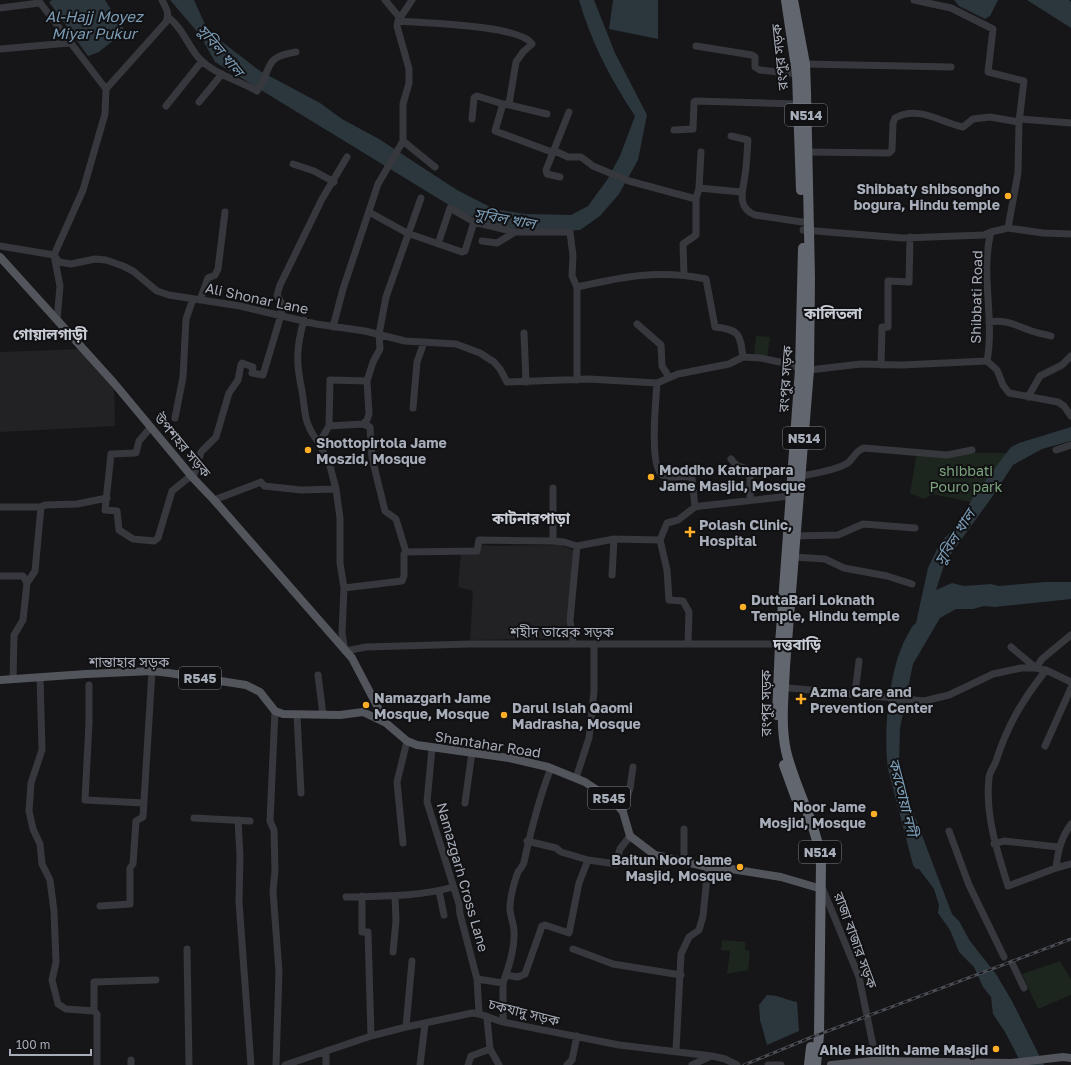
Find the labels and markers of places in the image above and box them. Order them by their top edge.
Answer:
place label: Shibbaty shibsongho bogura, Hindu temple [854,180,1000,213]
marker: Shibbaty shibsongho bogura, Hindu temple [1003,191,1013,201]
place label: Shottopirtola Jame Moszid, Mosque [316,434,447,467]
marker: Shottopirtola Jame Moszid, Mosque [303,445,313,455]
place label: Moddho Katnarpara Jame Masjid, Mosque [659,461,806,494]
marker: Moddho Katnarpara Jame Masjid, Mosque [646,472,656,482]
place label: Polash Clinic, Hospital [699,516,792,549]
marker: Polash Clinic, Hospital [684,526,696,538]
place label: DuttaBari Loknath Temple, Hindu temple [751,591,900,624]
marker: DuttaBari Loknath Temple, Hindu temple [738,602,748,612]
place label: Azma Care and Prevention Center [810,683,934,716]
place label: Namazgarh Jame Mosque, Mosque [374,689,491,722]
marker: Azma Care and Prevention Center [795,693,807,705]
place label: Darul Islah Qaomi Madrasha, Mosque [512,699,641,732]
marker: Namazgarh Jame Mosque, Mosque [361,700,371,710]
marker: Darul Islah Qaomi Madrasha, Mosque [499,710,509,720]
place label: Noor Jame Mosjid, Mosque [759,798,866,831]
marker: Noor Jame Mosjid, Mosque [869,809,879,819]
place label: Baitun Noor Jame Masjid, Mosque [611,851,732,884]
marker: Baitun Noor Jame Masjid, Mosque [735,862,745,872]
place label: Ahle Hadith Jame Masjid [820,1041,988,1058]
marker: Ahle Hadith Jame Masjid [991,1044,1001,1054]

